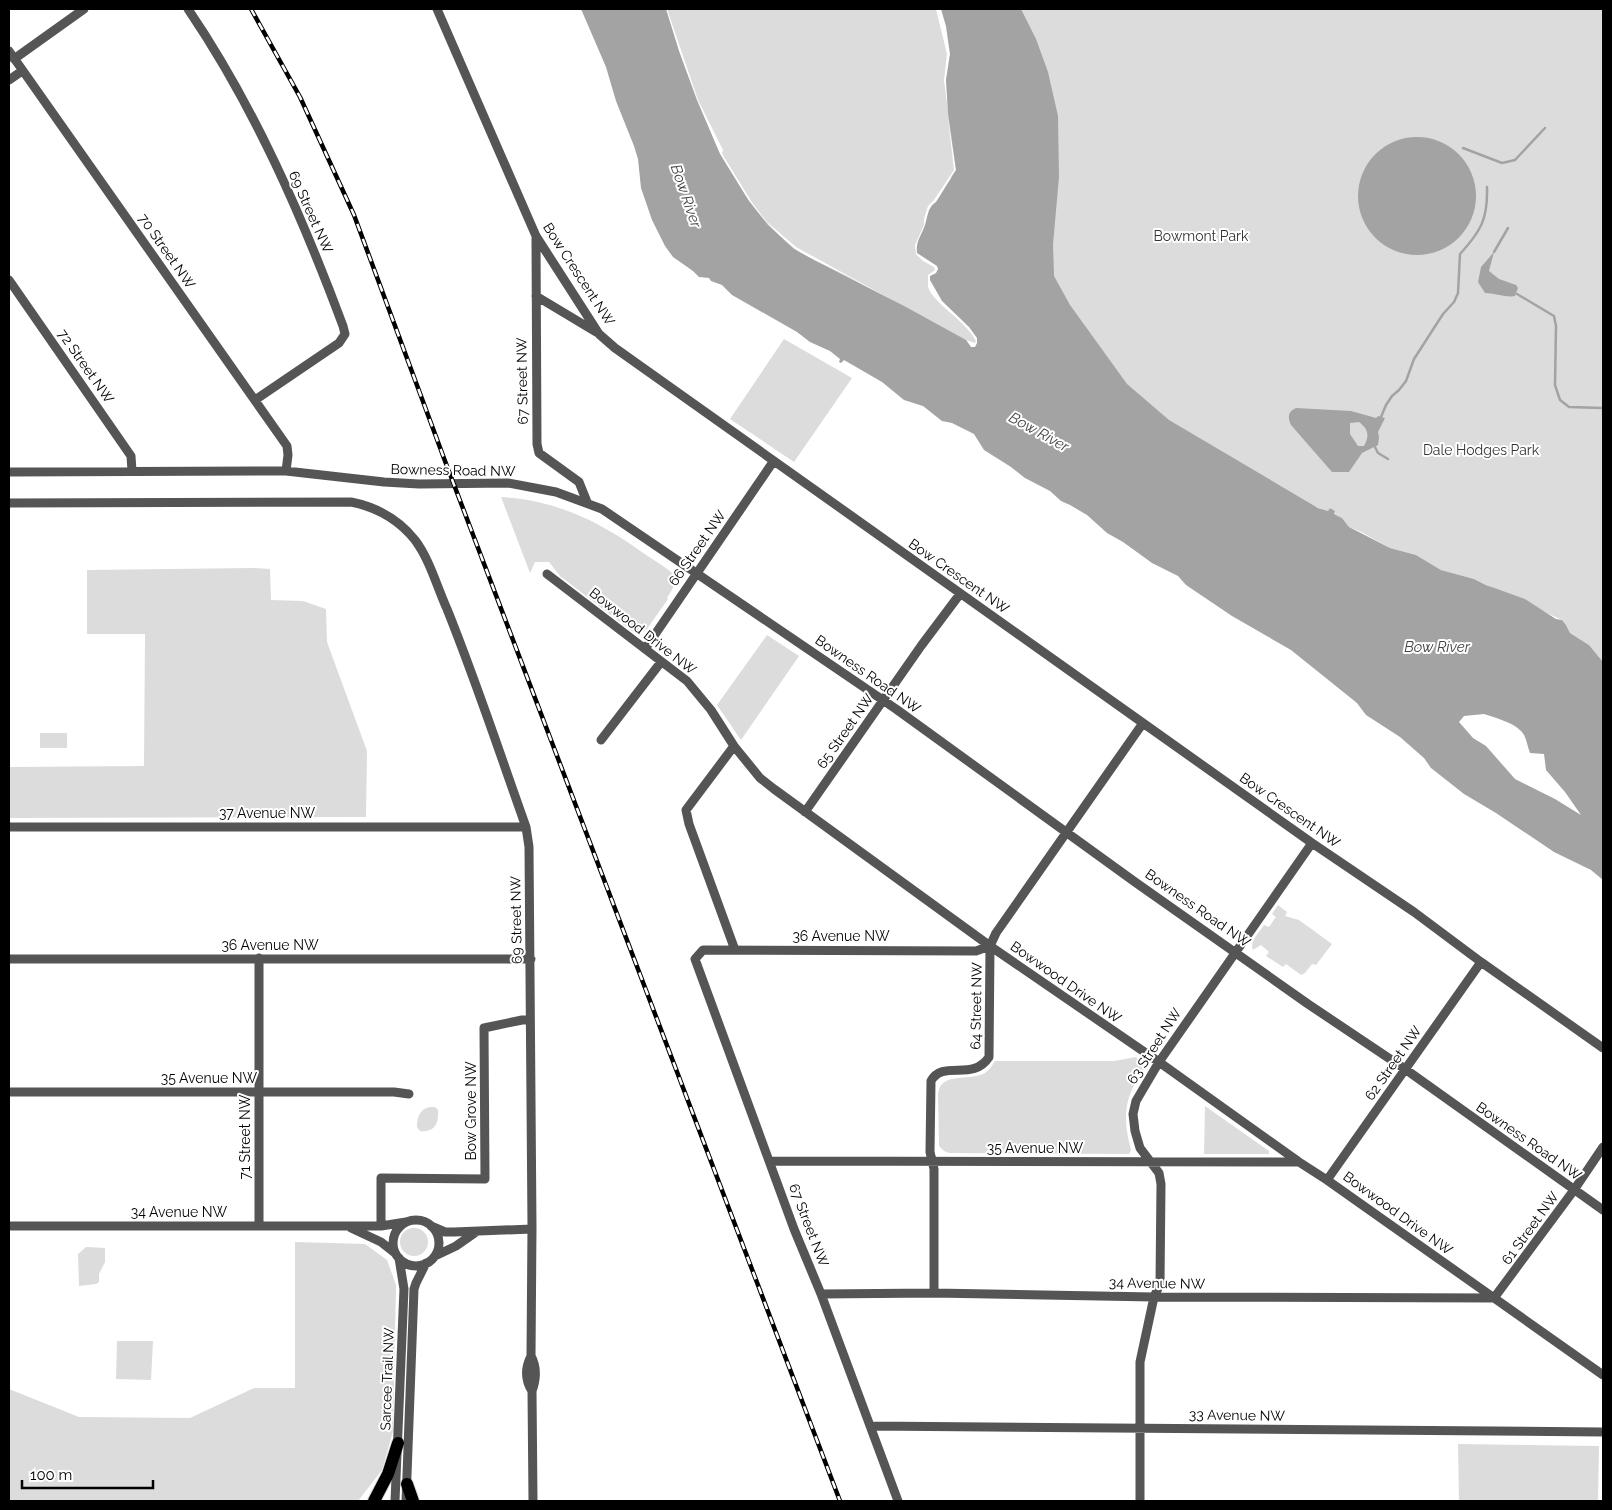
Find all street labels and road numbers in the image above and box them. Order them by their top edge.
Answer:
street label: 69 Street NW [286,169,336,256]
street label: 70 Street NW [135,211,199,292]
street label: Bow Crescent NW [540,220,618,329]
street label: 72 Street NW [55,326,117,406]
street label: 67 Street NW [513,337,531,425]
street label: Bowness Road NW [390,461,516,479]
street label: 66 Street NW [665,507,729,589]
street label: Bow Crescent NW [906,535,1013,617]
street label: Bowwood Drive NW [586,584,700,678]
street label: Bowness Road NW [812,632,924,717]
street label: 65 Street NW [813,690,877,771]
street label: Bow Crescent NW [1237,769,1344,851]
street label: 37 Avenue NW [219,805,315,821]
street label: Bowness Road NW [1142,866,1254,951]
street label: 69 Street NW [507,875,525,964]
street label: 36 Avenue NW [792,928,890,944]
street label: 36 Avenue NW [221,937,319,953]
street label: Bowwood Drive NW [1008,938,1125,1026]
street label: 64 Street NW [967,962,985,1050]
street label: 63 Street NW [1124,1005,1185,1087]
street label: 62 Street NW [1361,1022,1425,1103]
street label: Bow Grove NW [463,1061,479,1161]
street label: 35 Avenue NW [161,1070,258,1086]
street label: 71 Street NW [237,1094,253,1179]
street label: Bowness Road NW [1473,1099,1585,1184]
street label: 35 Avenue NW [987,1140,1084,1156]
street label: Bowwood Drive NW [1340,1168,1456,1258]
street label: 67 Street NW [786,1181,832,1269]
street label: 61 Street NW [1498,1188,1562,1267]
street label: 34 Avenue NW [131,1204,228,1220]
street label: 34 Avenue NW [1109,1274,1206,1292]
street label: Sarcee Trail NW [377,1327,397,1431]
street label: 33 Avenue NW [1189,1406,1286,1424]

